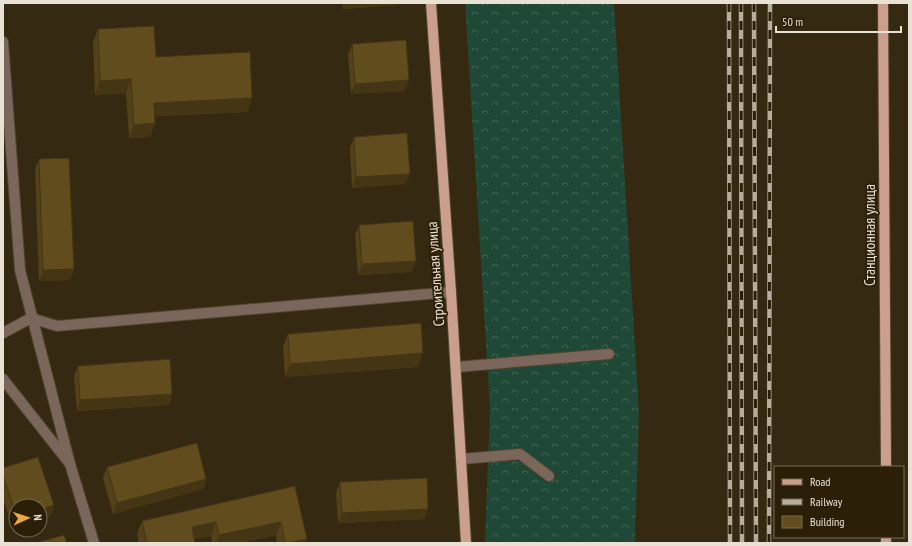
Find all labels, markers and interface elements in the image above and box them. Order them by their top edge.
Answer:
scale bar [776,8,901,34]
text: 50 m [782,14,803,29]
street label: Станционная улица [860,184,879,286]
street label: Строительная улица [422,221,448,327]
legend [774,466,904,538]
text: Road [810,474,830,489]
text: Railway [810,494,843,509]
north arrow [8,498,48,538]
text: N [31,514,45,521]
text: Building [810,514,845,529]

